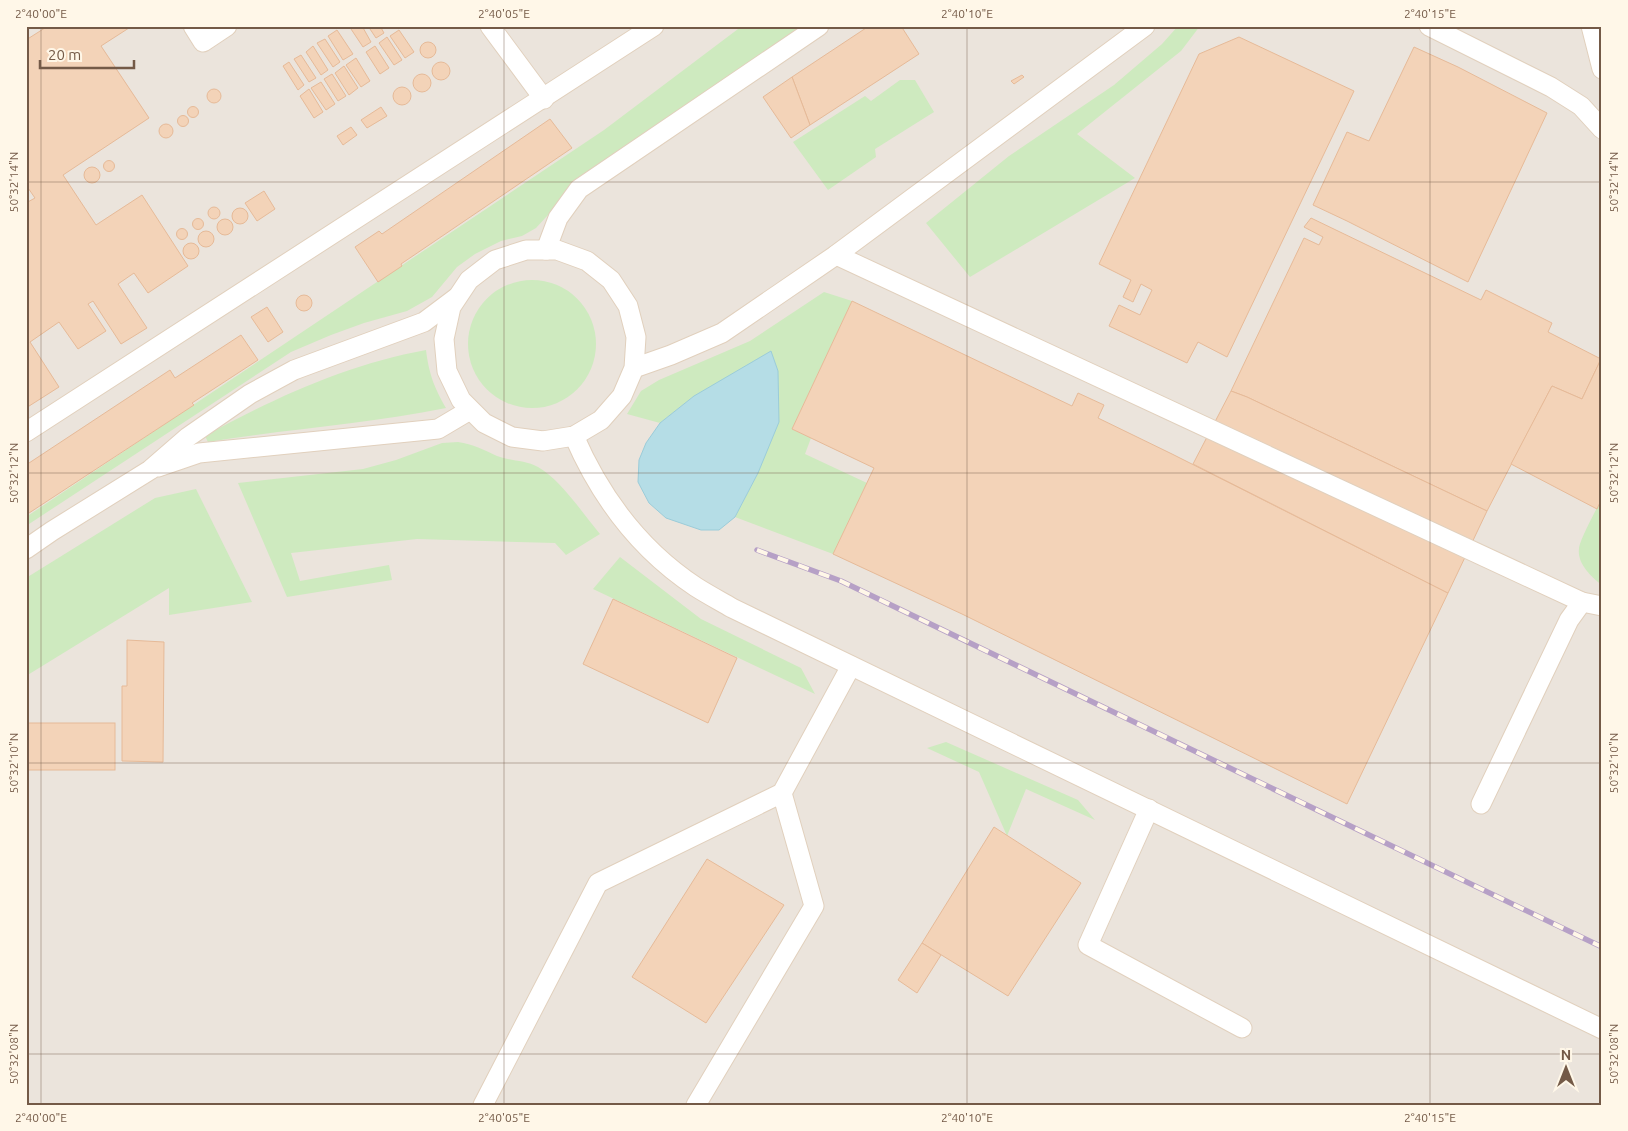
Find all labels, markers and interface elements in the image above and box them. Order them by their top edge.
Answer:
text: 2°40'00"E [15,7,67,20]
text: 2°40'05"E [478,7,530,20]
text: 2°40'10"E [941,7,993,20]
text: 2°40'15"E [1404,7,1456,20]
scale bar [40,38,134,70]
text: 20 m [48,46,81,63]
text: 50°32'14"N [7,152,20,212]
text: 50°32'14"N [1607,152,1620,212]
text: 50°32'12"N [7,443,20,503]
text: 50°32'12"N [1607,443,1620,503]
text: 50°32'10"N [7,733,20,793]
text: 50°32'10"N [1607,733,1620,793]
text: 50°32'08"N [7,1024,20,1084]
text: 50°32'08"N [1607,1024,1620,1084]
north arrow [1540,1044,1590,1094]
text: N [1561,1047,1571,1063]
text: 2°40'00"E [15,1111,67,1124]
text: 2°40'05"E [478,1111,530,1124]
text: 2°40'10"E [941,1111,993,1124]
text: 2°40'15"E [1404,1111,1456,1124]

